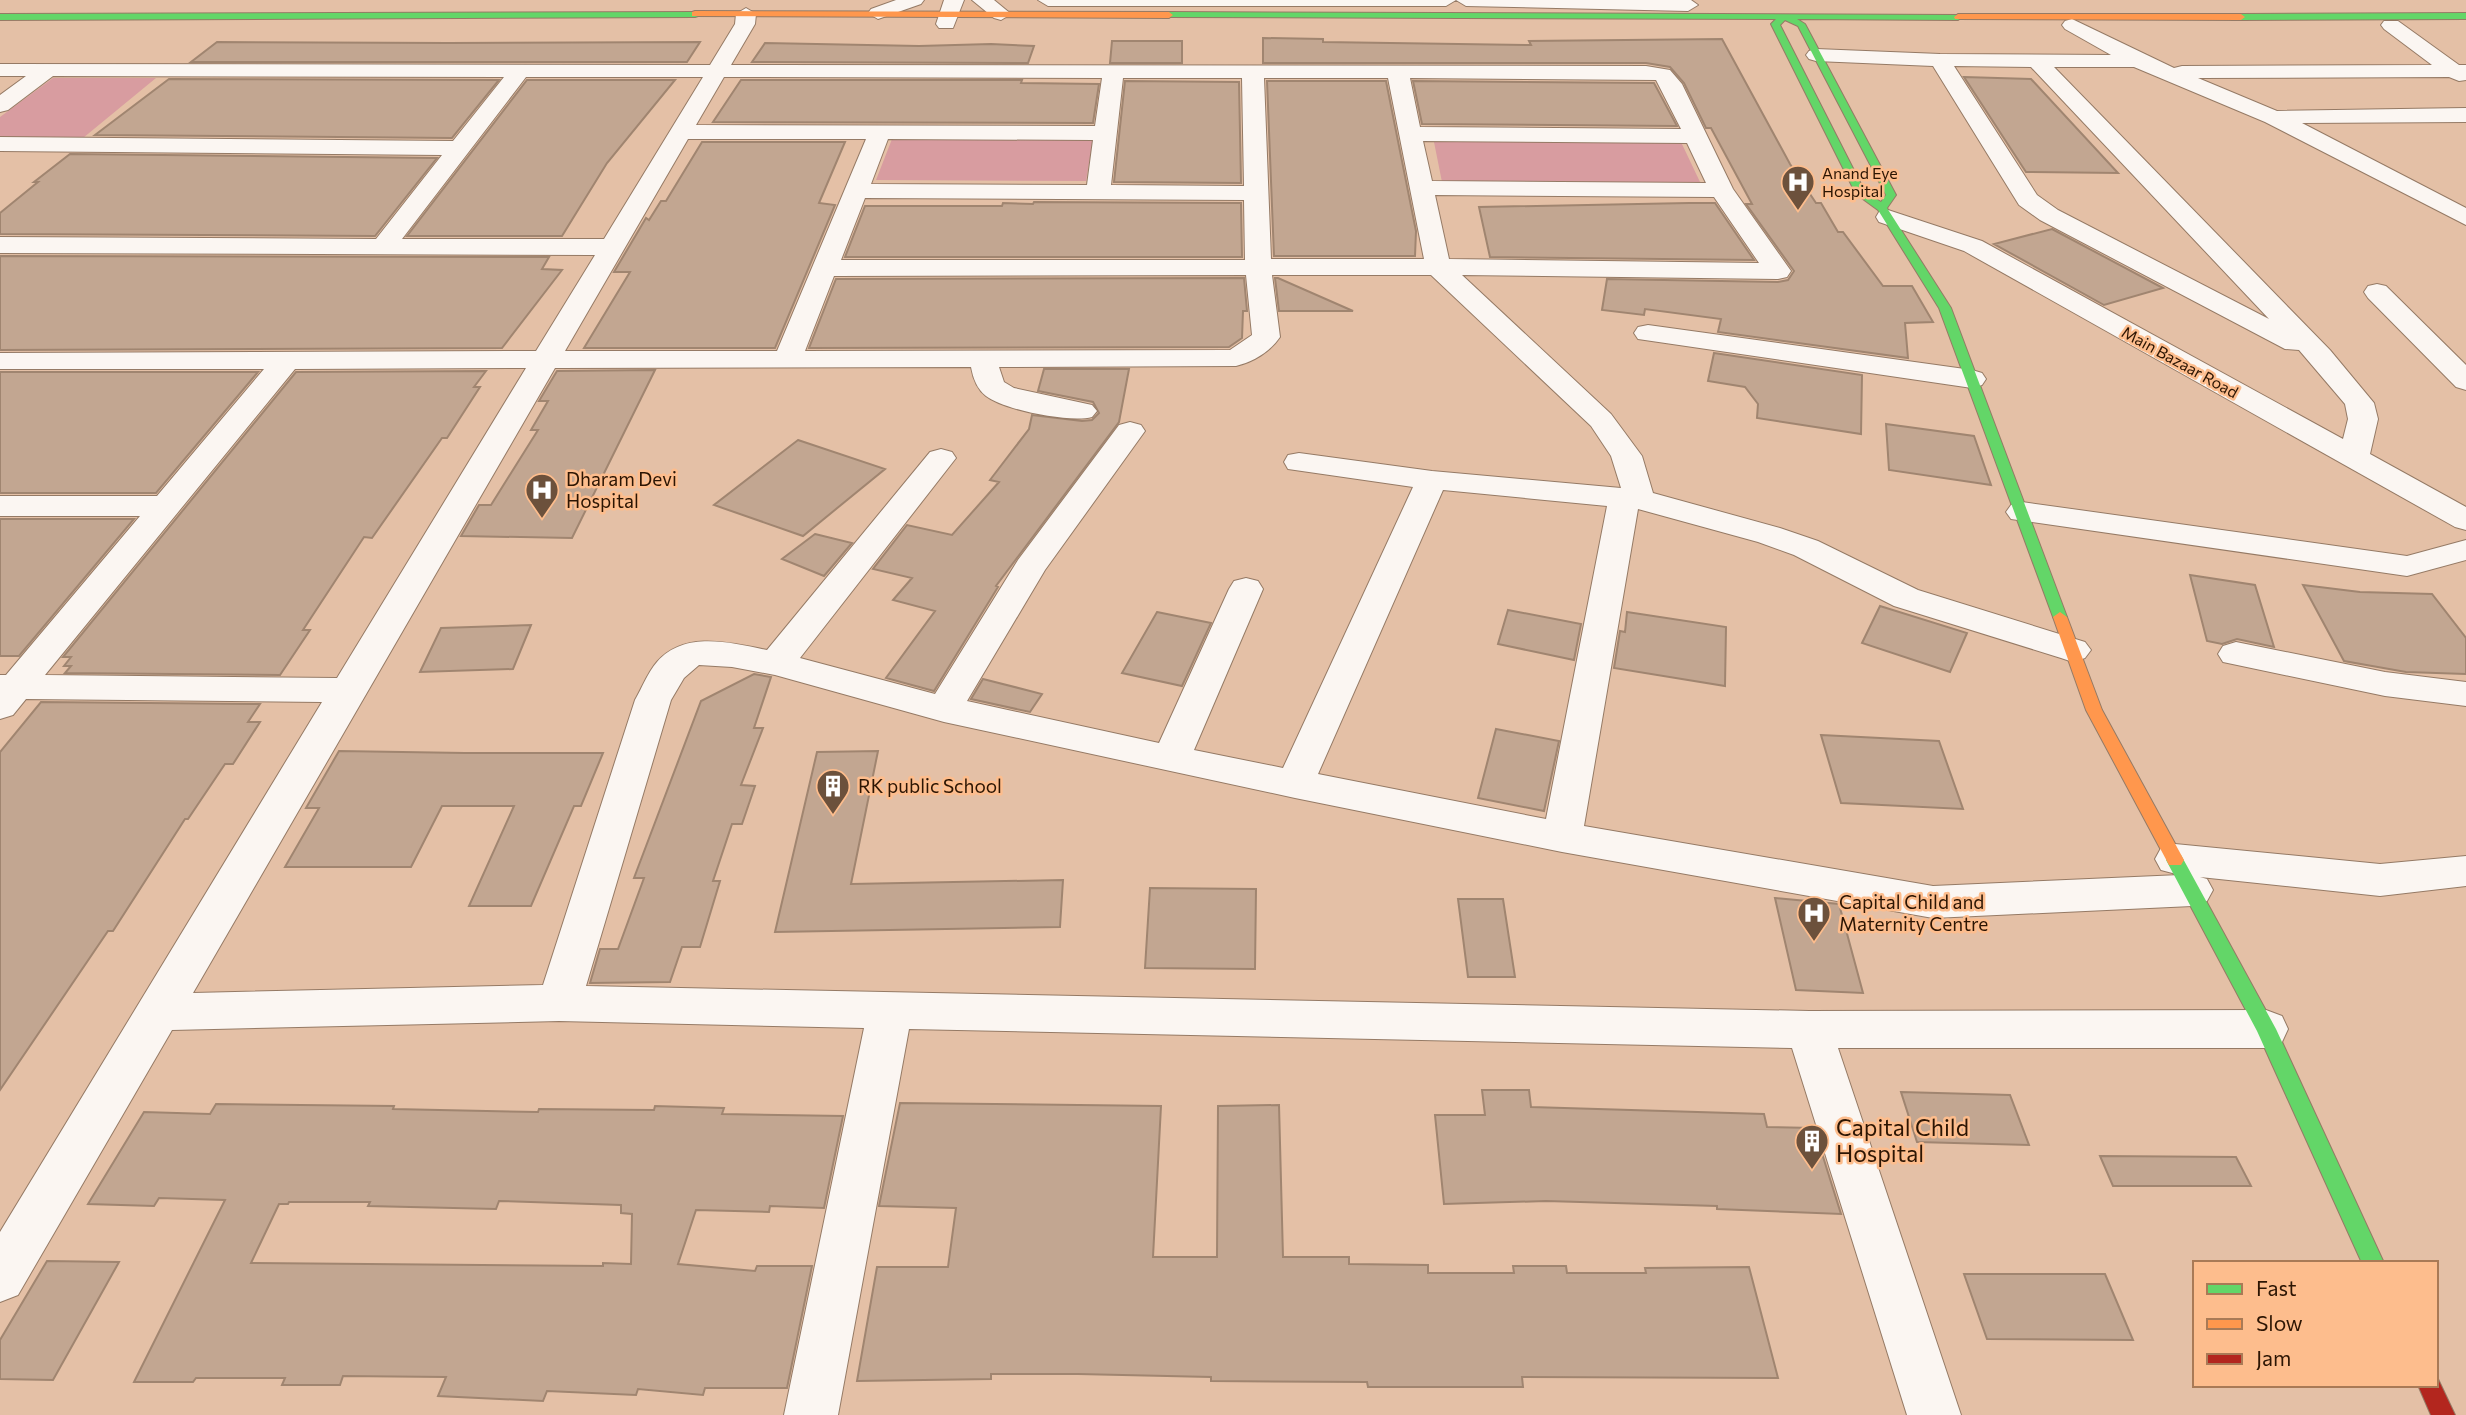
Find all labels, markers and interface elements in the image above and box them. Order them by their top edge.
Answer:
hospital icon: Anand Eye Hospital [1779,163,1817,212]
place label: Anand Eye Hospital [1822,163,1898,200]
street label: Main Bazaar Road [2119,322,2242,401]
place label: Dharam Devi Hospital [566,467,677,512]
hospital icon: Dharam Devi Hospital [523,471,561,520]
building icon: RK public School [814,767,852,816]
place label: RK public School [858,774,1002,797]
place label: Capital Child and Maternity Centre [1839,890,1988,935]
hospital icon: Capital Child and Maternity Centre [1795,894,1833,943]
place label: Capital Child Hospital [1836,1113,1969,1167]
building icon: Capital Child Hospital [1793,1122,1831,1171]
legend [2193,1261,2438,1387]
text: Fast [2256,1275,2297,1300]
text: Slow [2256,1310,2303,1335]
text: Jam [2256,1345,2291,1370]

